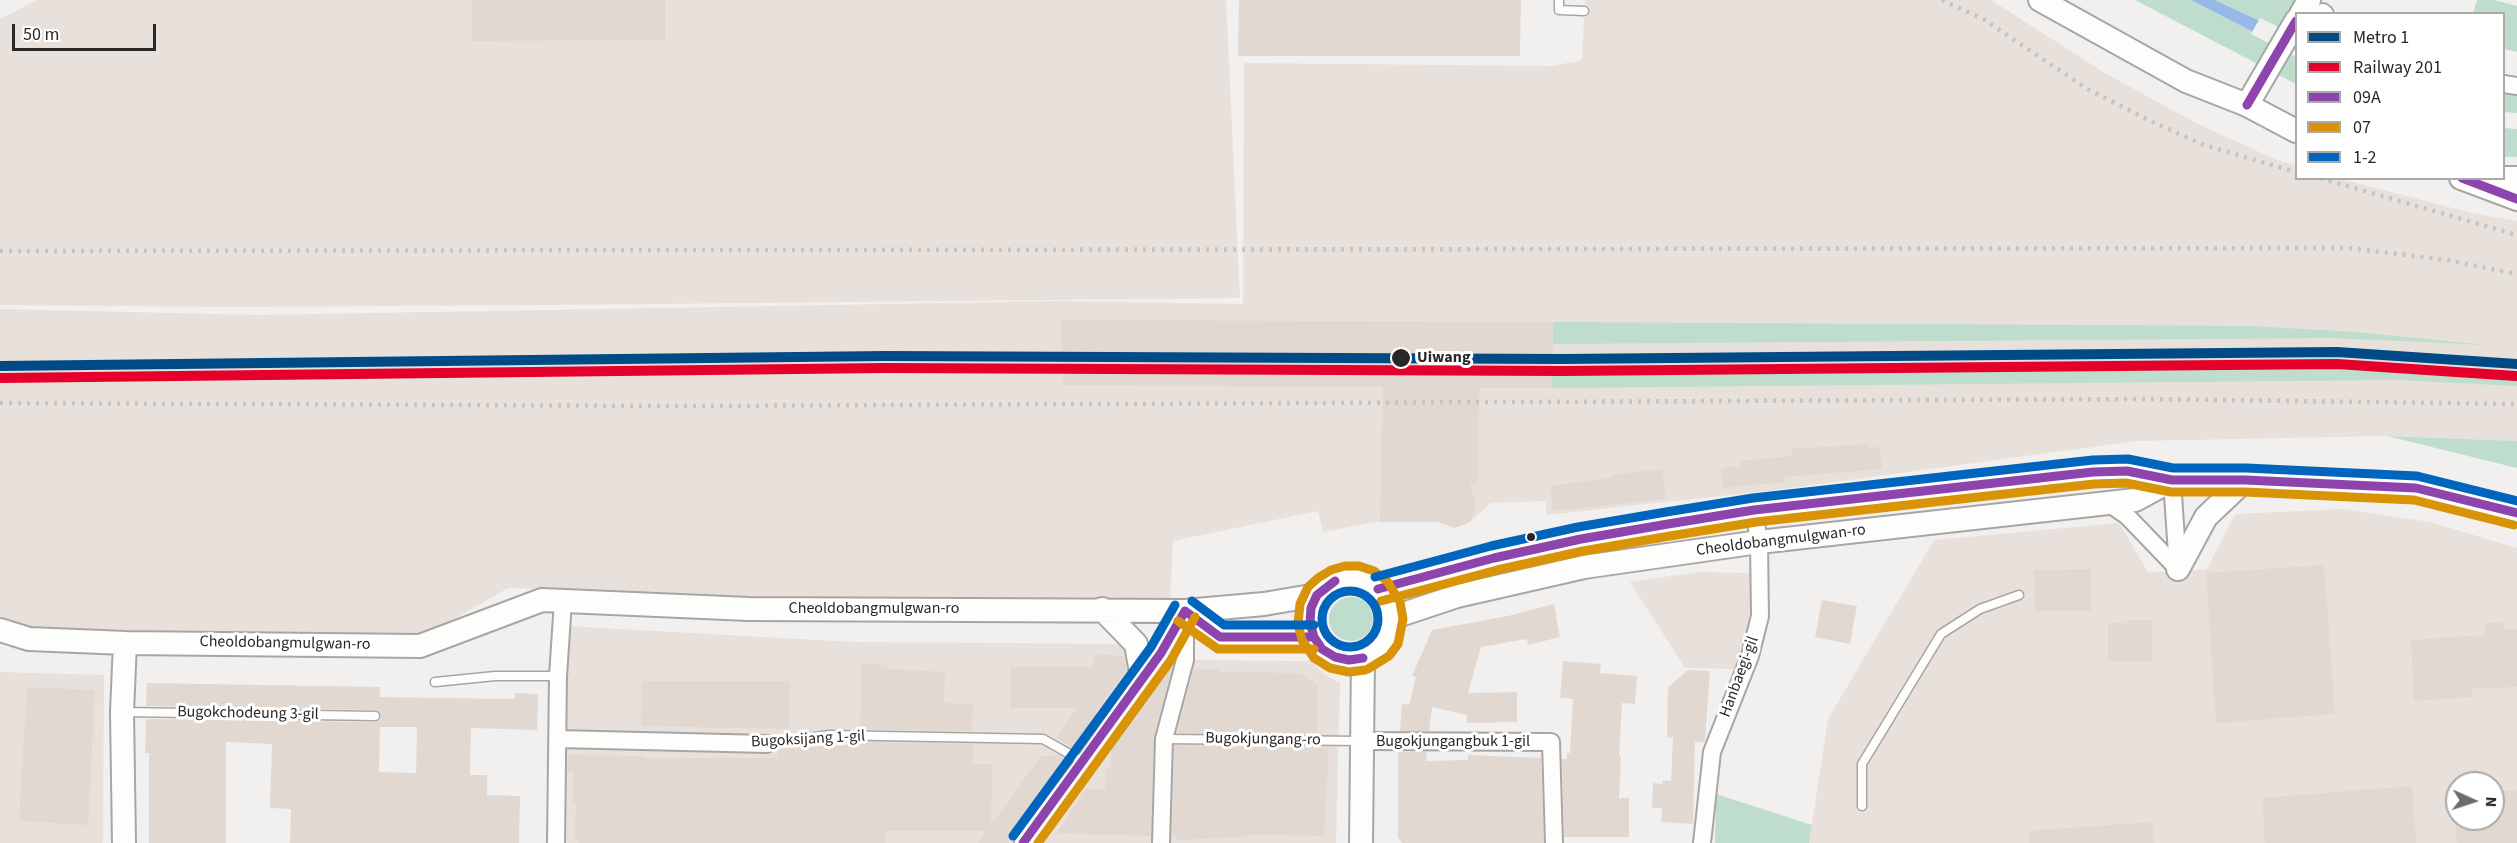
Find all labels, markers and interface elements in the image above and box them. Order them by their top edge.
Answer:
scale bar [15,12,159,50]
legend [2295,12,2505,180]
text: 50 m [23,22,59,47]
text: Metro 1 [2353,25,2409,50]
text: Railway 201 [2353,55,2442,80]
text: 09A [2353,85,2381,110]
text: 07 [2353,115,2371,140]
text: 1-2 [2353,145,2377,170]
marker: Uiwang [1390,347,1412,369]
place label: Uiwang [1417,348,1470,368]
street label: Cheoldobangmulgwan-ro [1695,521,1867,561]
unlabelled marker [1525,531,1537,543]
street label: Cheoldobangmulgwan-ro [789,599,959,619]
street label: Cheoldobangmulgwan-ro [199,633,371,655]
street label: Hanbaegi-gil [1716,634,1764,720]
street label: Bugokchodeung 3-gil [177,703,319,725]
street label: Bugoksijang 1-gil [750,727,866,753]
street label: Bugokjungang-ro [1205,729,1321,751]
street label: Bugokjungangbuk 1-gil [1376,732,1530,752]
north arrow [2445,771,2505,831]
text: N [2480,796,2502,808]

